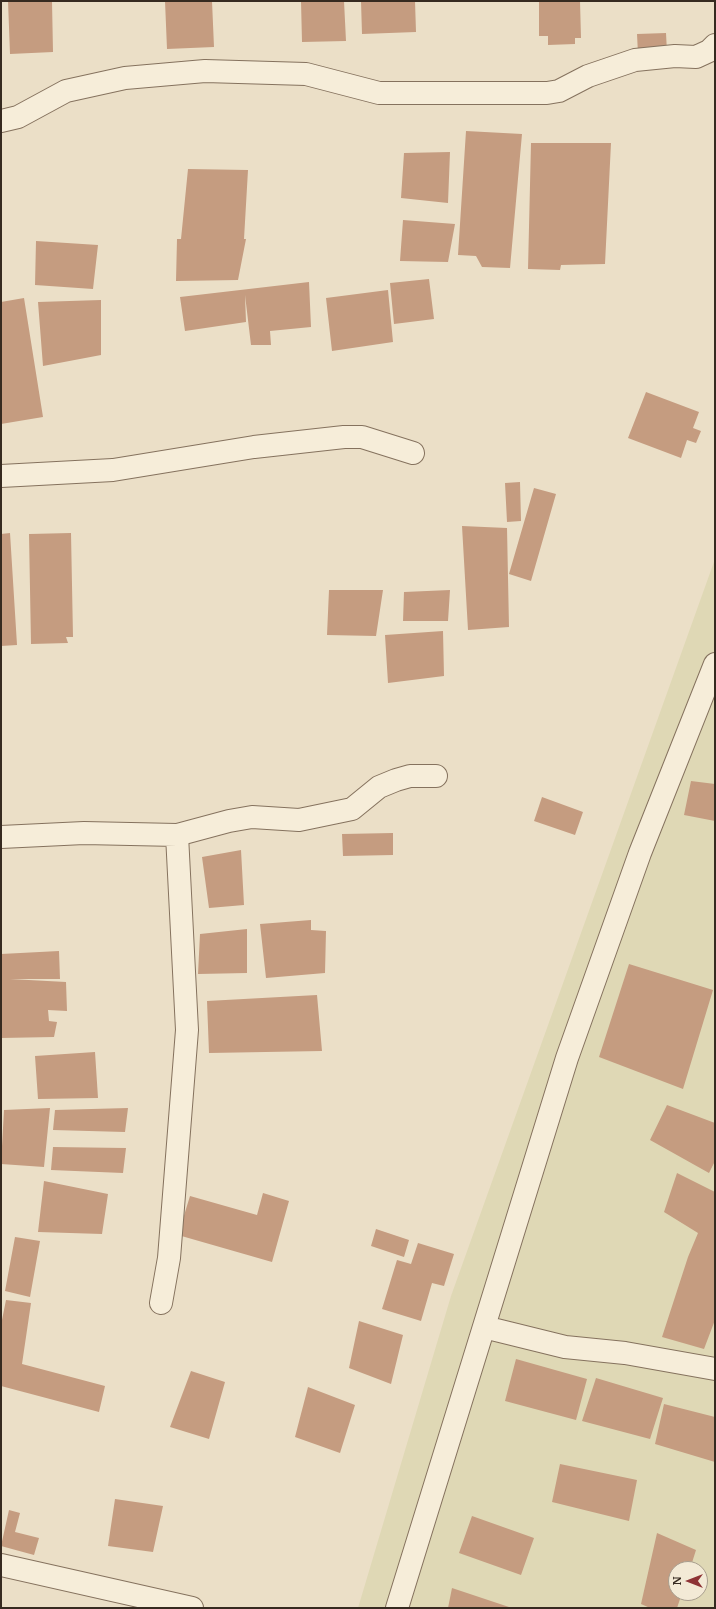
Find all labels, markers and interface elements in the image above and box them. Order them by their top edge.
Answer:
north arrow [668,1561,708,1601]
text: N [670,1577,684,1585]

